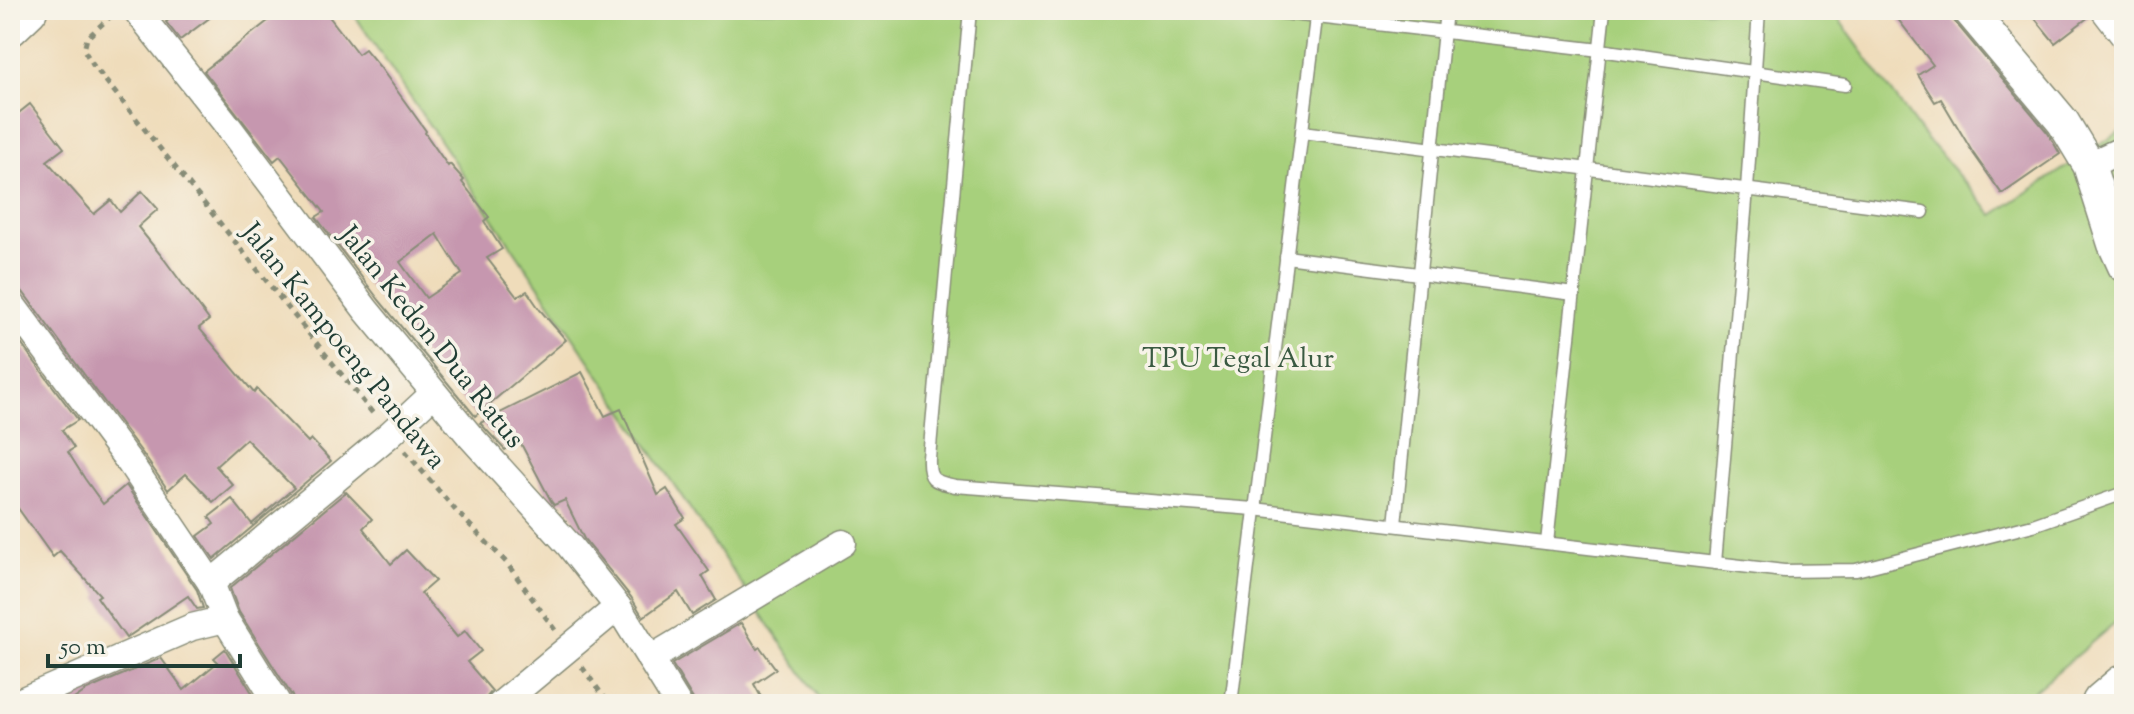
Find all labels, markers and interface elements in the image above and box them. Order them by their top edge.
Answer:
street label: Jalan Kampoeng Pandawa [229,213,455,479]
street label: Jalan Kedon Dua Ratus [327,216,533,458]
park label: TPU Tegal Alur [1142,340,1334,380]
scale bar [48,618,240,668]
text: 50 m [58,631,106,665]

